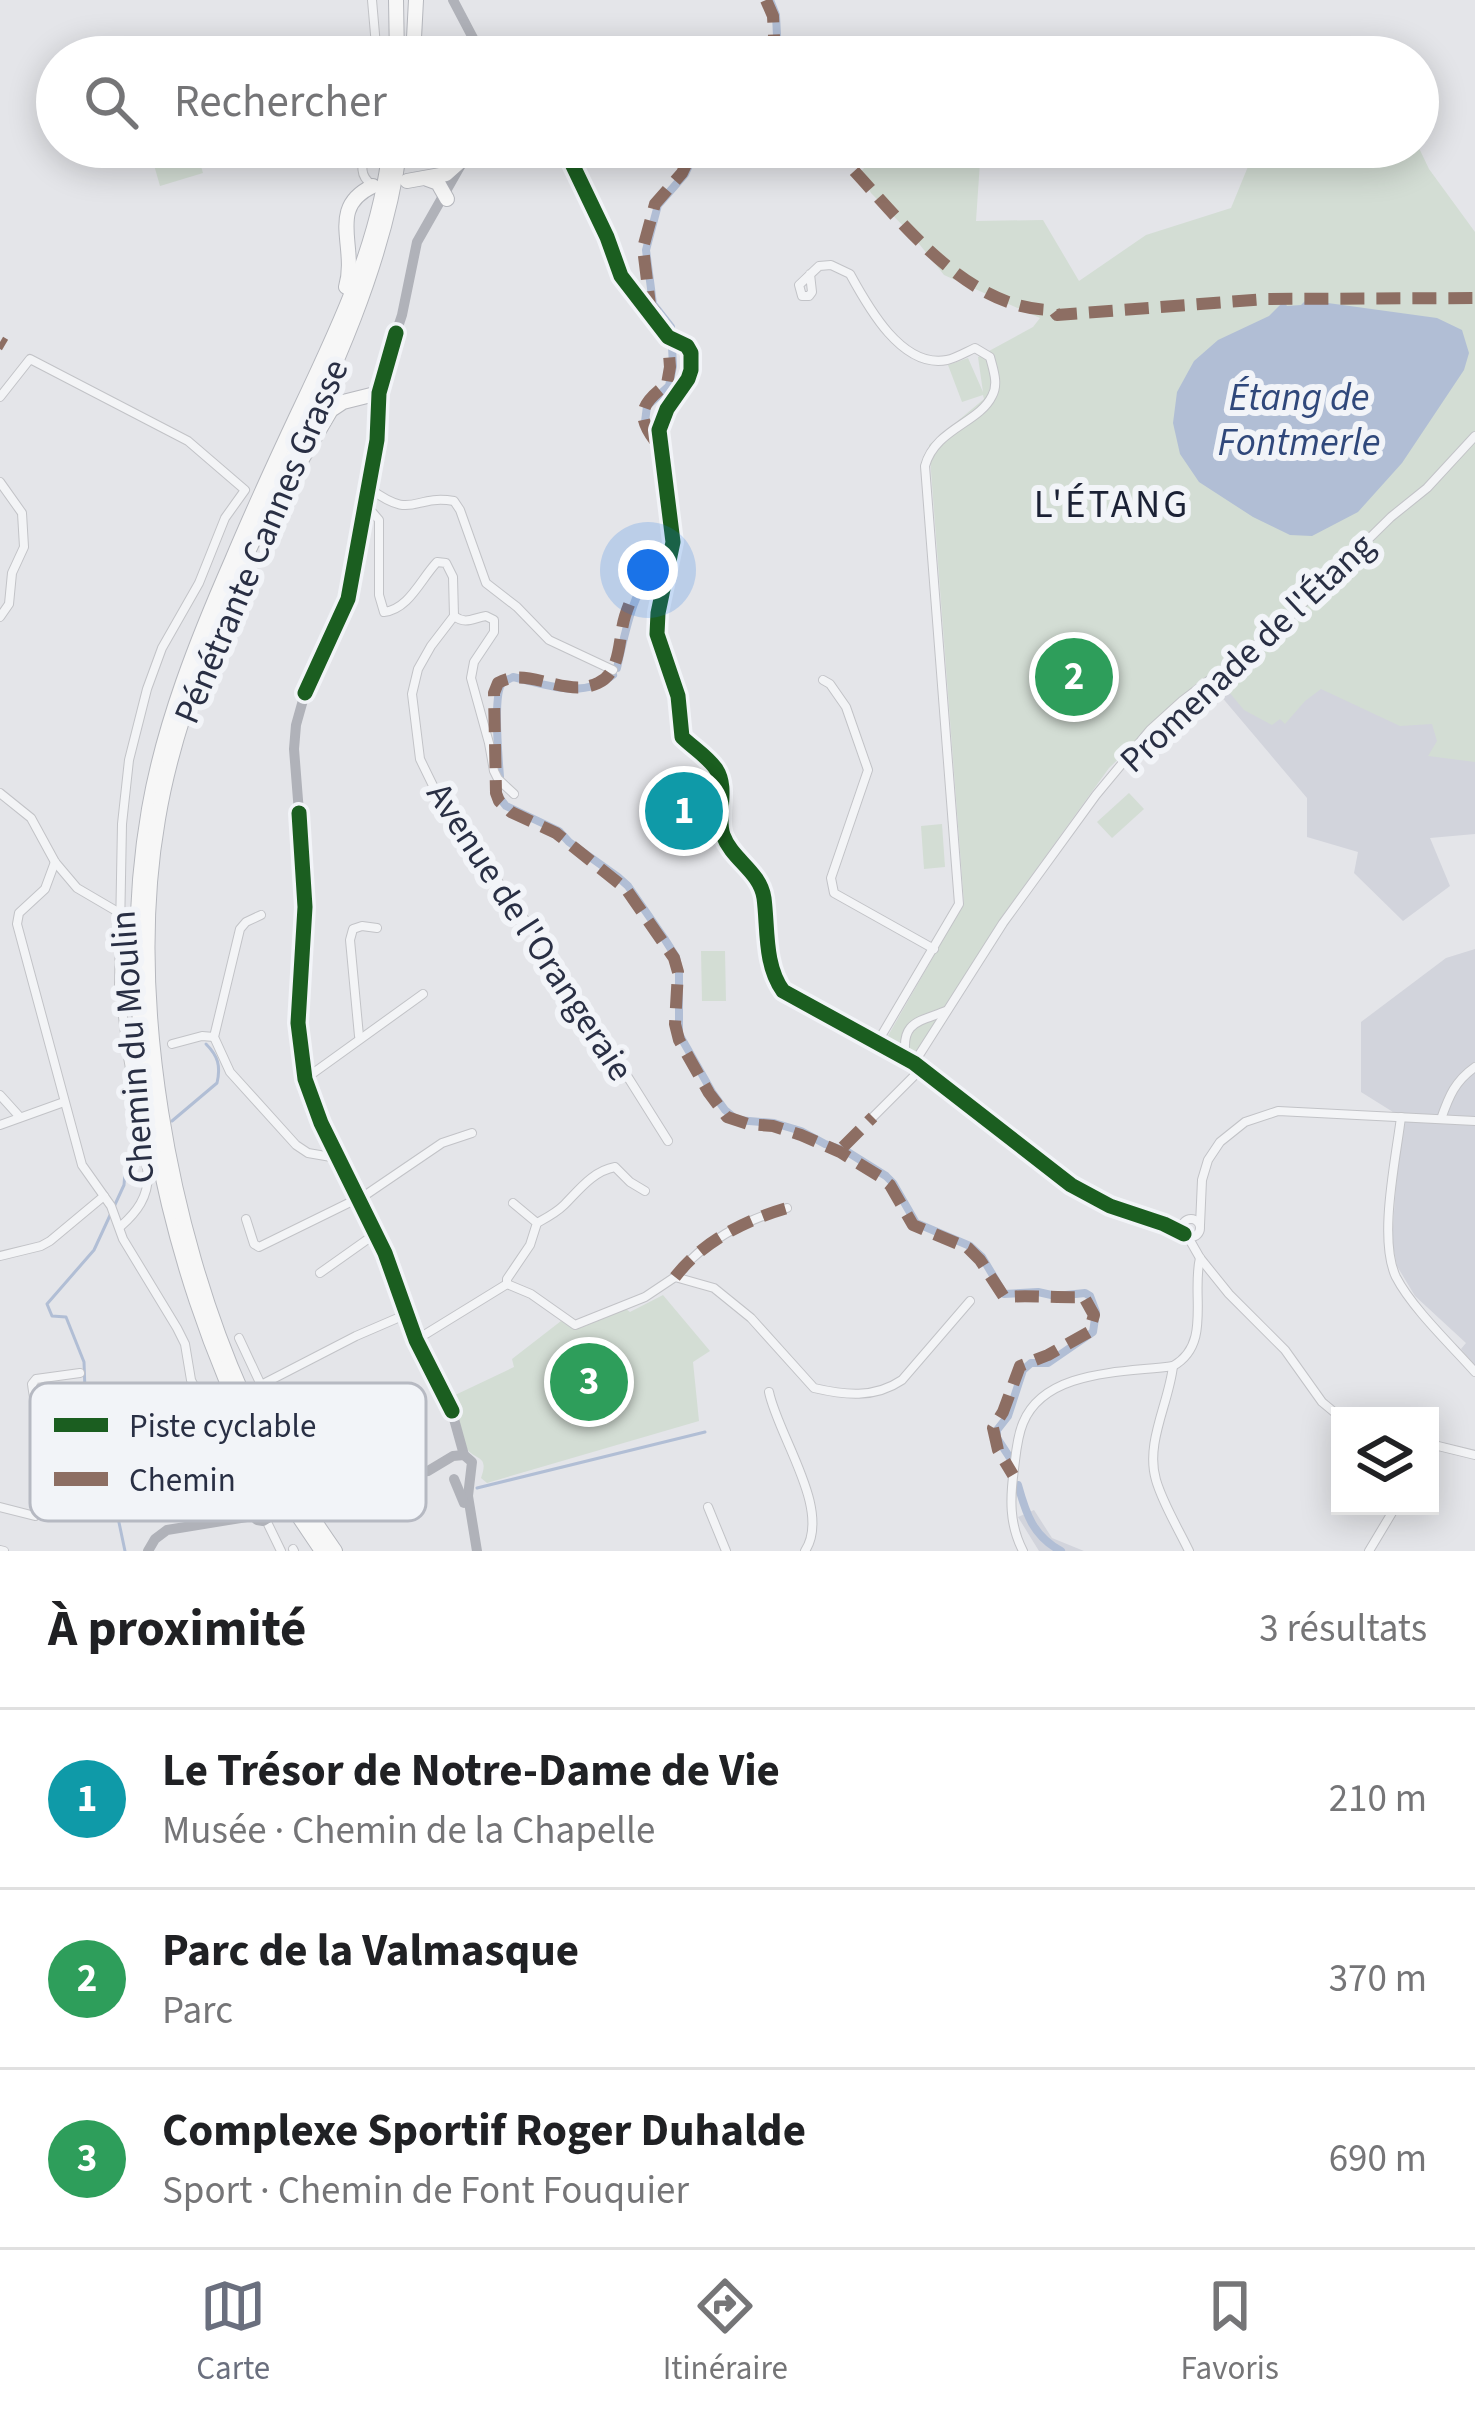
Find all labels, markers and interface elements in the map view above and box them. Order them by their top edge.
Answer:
search box [36,36,1439,168]
icon: search [78,69,144,135]
text: Rechercher [174,70,387,134]
street label: Pénétrante Cannes Grasse [161,352,361,732]
water label: Étang de Fontmerle [1218,370,1380,471]
district label: L'ÉTANG [1034,477,1190,533]
street label: Promenade de l'Étang [1108,521,1386,785]
your location [618,540,678,600]
pin: 2 [1035,632,1113,722]
pin: 1 [645,766,723,856]
street label: Avenue de l'Orangeraie [414,773,646,1091]
street label: Chemin du Moulin [98,909,167,1185]
pin: 3 [550,1337,628,1427]
legend [30,1383,426,1521]
text: Piste cyclable [129,1403,316,1450]
map controls [1331,1407,1439,1515]
button: layers [1331,1407,1439,1515]
text: Chemin [129,1457,236,1504]
text: À proximité [48,1593,306,1665]
text: 3 résultats [1259,1601,1427,1657]
text: Le Trésor de Notre-Dame de Vie [162,1739,780,1803]
text: 1 [77,1771,97,1827]
text: 210 m [1329,1771,1427,1827]
text: Musée · Chemin de la Chapelle [162,1803,655,1859]
text: Parc de la Valmasque [162,1919,579,1983]
text: 2 [77,1951,97,2007]
text: 370 m [1329,1951,1427,2007]
text: Parc [162,1983,233,2039]
text: Complexe Sportif Roger Duhalde [162,2099,806,2163]
text: 3 [77,2131,97,2187]
text: 690 m [1329,2131,1427,2187]
text: Sport · Chemin de Font Fouquier [162,2163,689,2219]
tab: Carte [196,2273,270,2392]
tab: Itinéraire [663,2273,788,2392]
tab: Favoris [1180,2273,1279,2392]

